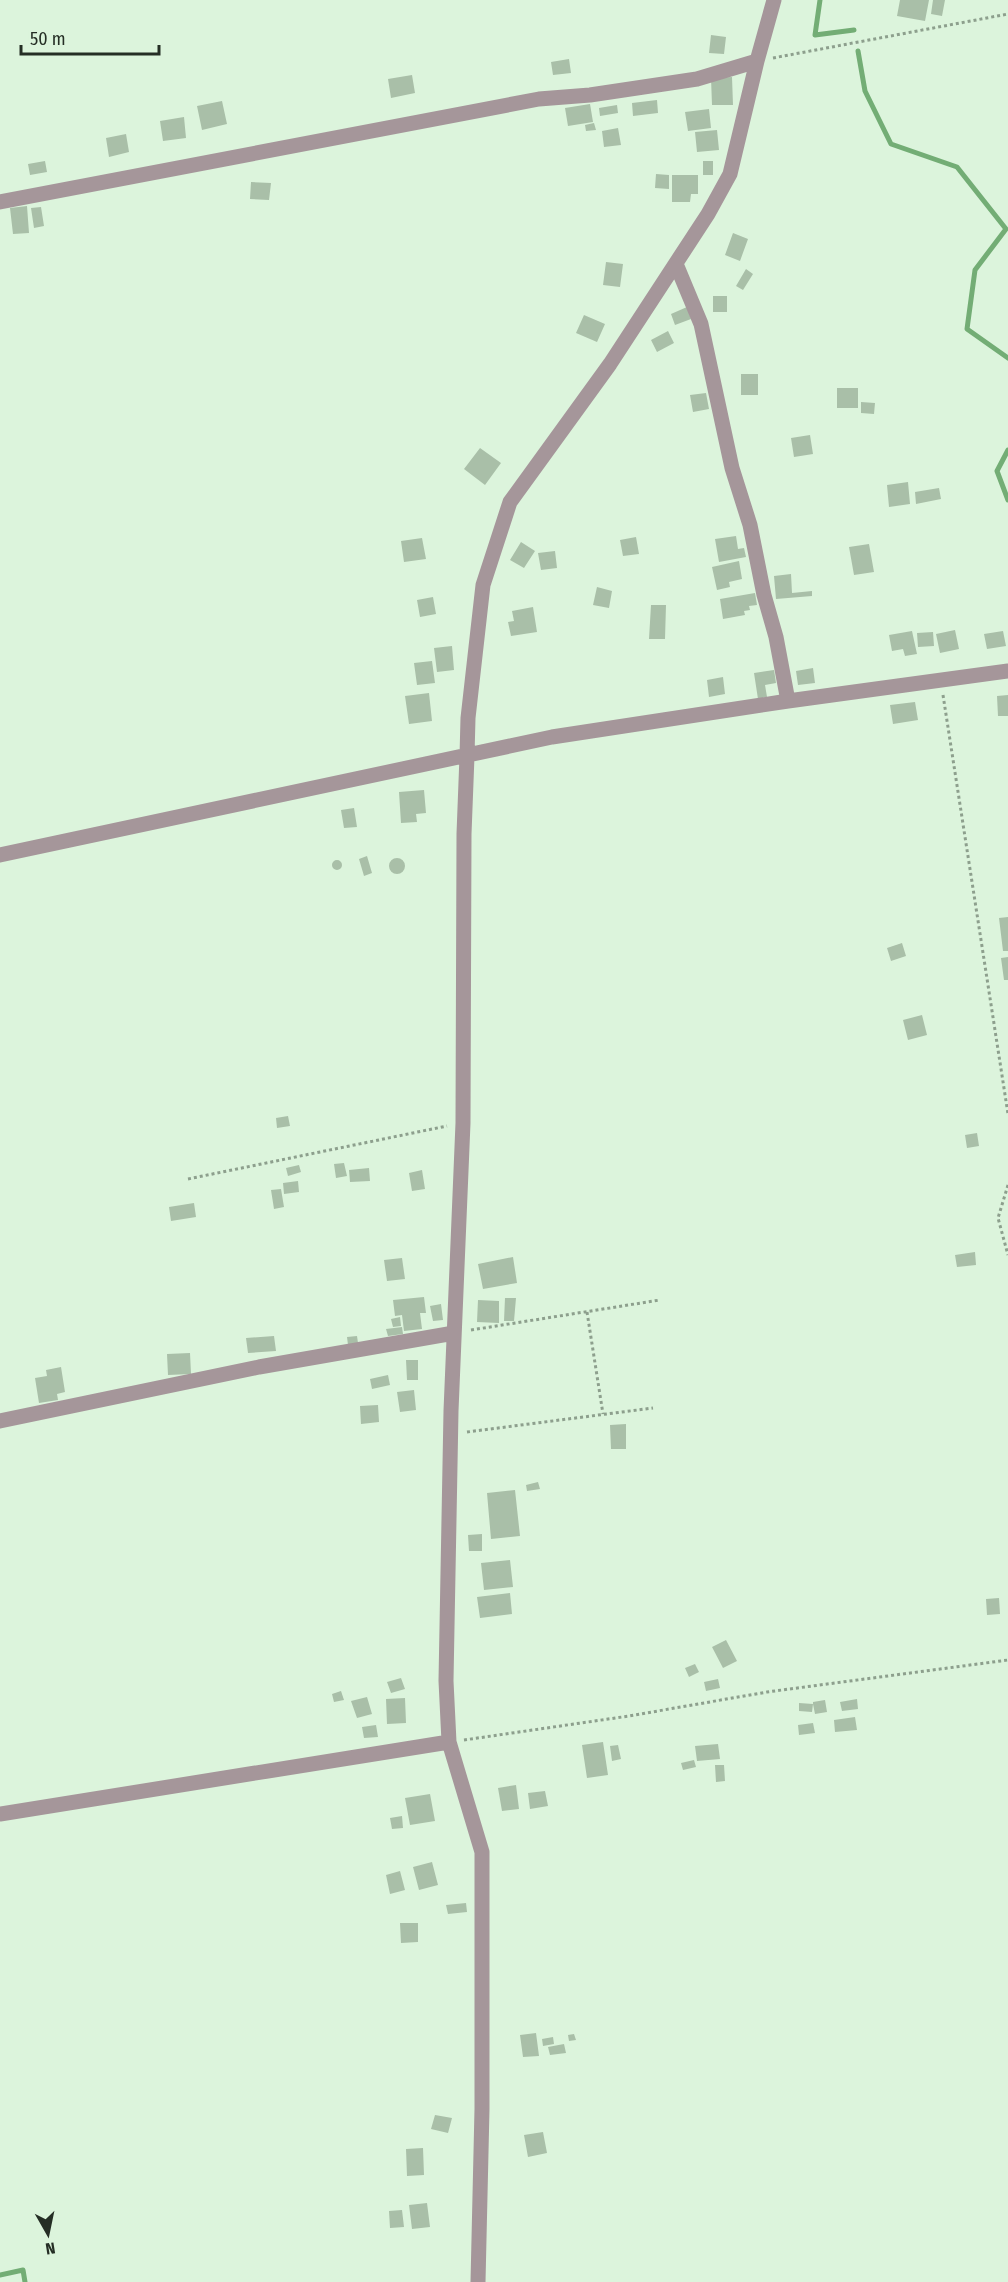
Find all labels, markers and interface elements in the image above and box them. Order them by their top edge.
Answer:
scale bar [21,18,159,56]
text: 50 m [30,28,66,50]
north arrow [18,2204,78,2264]
text: N [44,2238,56,2258]

